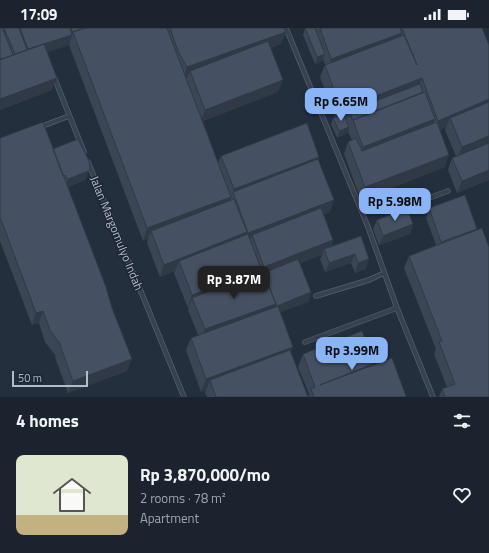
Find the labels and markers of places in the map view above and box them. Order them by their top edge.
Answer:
pin: Rp 6.65M [300,88,382,122]
pin: Rp 5.98M [354,188,436,222]
pin: Rp 3.87M [193,266,275,300]
pin: Rp 3.99M [311,337,393,371]

